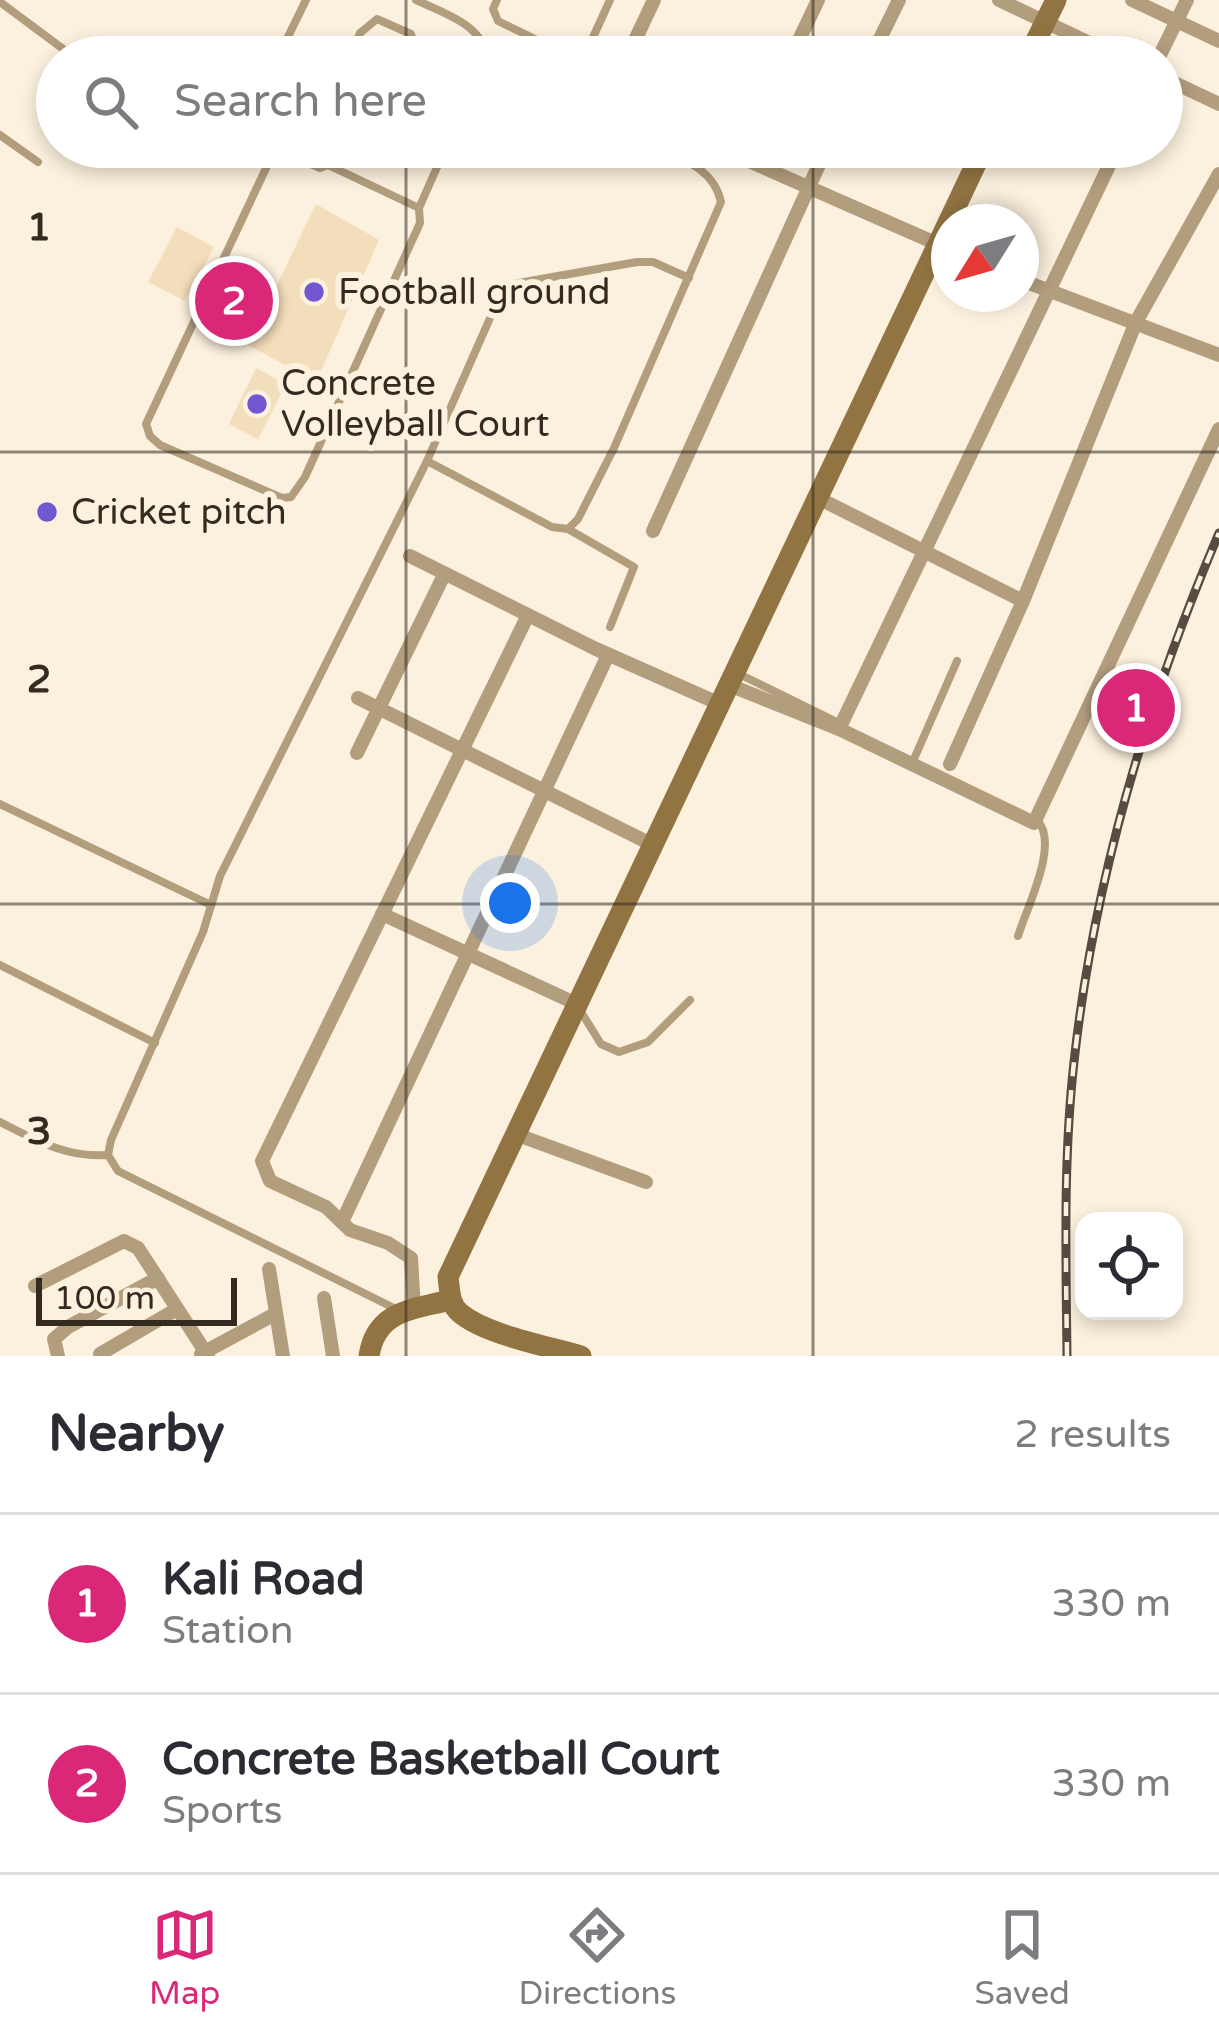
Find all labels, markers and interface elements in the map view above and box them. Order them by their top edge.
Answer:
search box [36,36,1183,168]
icon: search [78,69,144,135]
text: Search here [174,75,427,129]
text: 1 [27,204,51,251]
north arrow [931,204,1039,312]
pin: 2 [195,256,273,346]
place label: Football ground [338,271,610,314]
marker: Football ground [301,279,327,305]
place label: Concrete Volleyball Court [281,362,549,446]
marker: Concrete Volleyball Court [244,391,270,417]
place label: Cricket pitch [71,491,287,534]
marker: Cricket pitch [34,499,60,525]
text: 2 [27,656,51,703]
pin: 1 [1097,663,1175,753]
your location [480,873,540,933]
text: 3 [27,1108,51,1155]
map controls [1075,1212,1183,1320]
button: locate [1075,1212,1183,1320]
scale bar [36,1272,237,1325]
text: 100 m [54,1279,155,1318]
text: Nearby [48,1403,225,1465]
text: 2 results [1014,1411,1171,1458]
text: Kali Road [162,1553,365,1607]
text: 1 [75,1580,99,1627]
text: 330 m [1052,1580,1171,1627]
text: Station [162,1607,294,1654]
text: Concrete Basketball Court [162,1733,720,1787]
text: 2 [75,1760,99,1807]
text: 330 m [1052,1760,1171,1807]
text: Sports [162,1787,283,1834]
tab: Map [149,1902,220,2013]
tab: Directions [518,1902,676,2013]
tab: Saved [975,1902,1070,2013]

